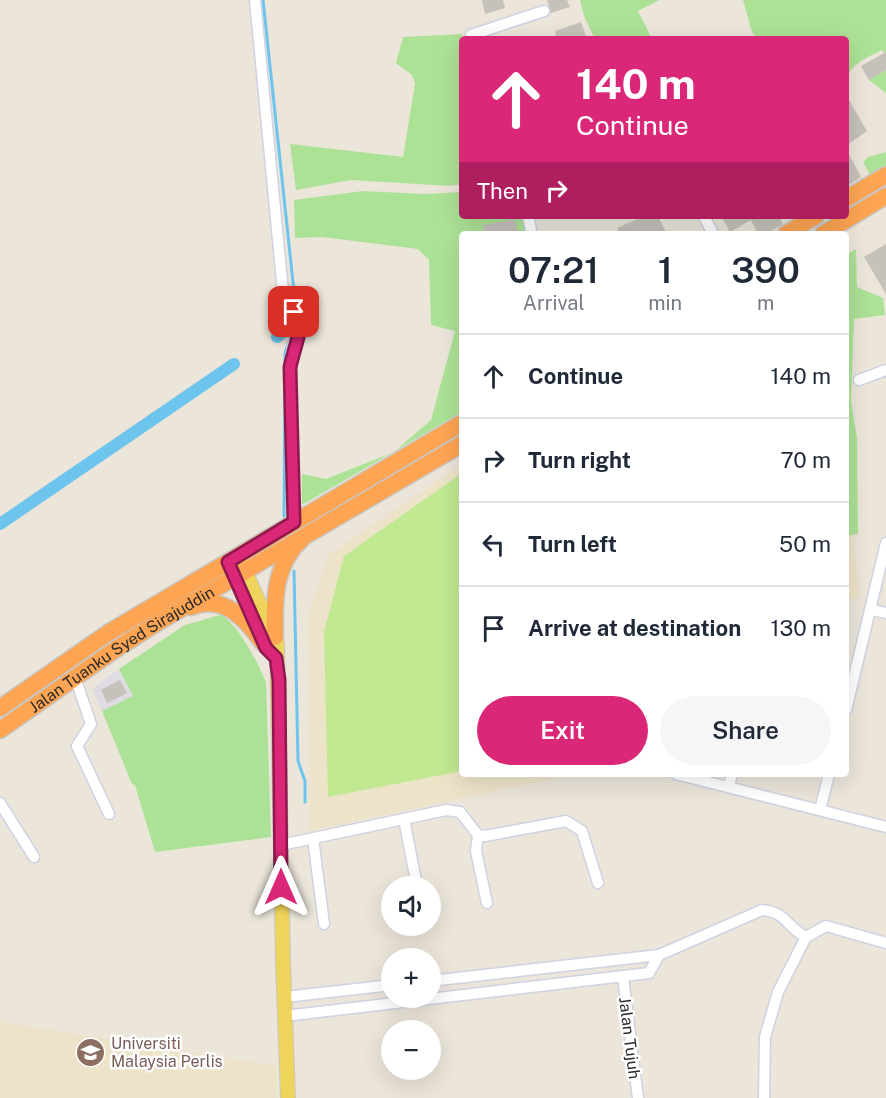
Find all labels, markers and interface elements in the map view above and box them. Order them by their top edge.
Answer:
text: 140 m [576,59,696,108]
icon: ahead [477,60,555,138]
text: Continue [576,109,689,141]
icon: right [540,174,573,207]
text: Then [477,178,528,204]
text: 07:21 [508,249,599,291]
text: 1 [658,249,673,291]
text: 390 [731,249,800,291]
pin [268,286,319,337]
text: Arrival [523,291,584,315]
text: min [648,291,682,315]
text: m [757,291,774,315]
icon: arrive [277,295,310,328]
icon: ahead [477,360,510,393]
text: Continue [528,363,623,389]
text: 140 m [770,363,831,389]
icon: right [477,444,510,477]
text: Turn right [528,447,631,473]
text: 70 m [780,447,831,473]
icon: left [477,528,510,561]
text: Turn left [528,531,617,557]
text: 50 m [779,531,831,557]
street label: Jalan Tuanku Syed Sirajuddin [25,582,218,717]
icon: arrive [477,612,510,645]
text: Arrive at destination [528,615,741,641]
text: 130 m [770,615,831,641]
button: Exit [477,696,648,765]
button: Share [660,696,831,765]
position arrow [249,855,313,919]
map controls [381,876,441,1080]
button: sound [381,876,441,936]
button: + [381,948,441,1008]
street label: Jalan Tujuh [615,996,644,1080]
button: − [381,1020,441,1080]
place label: Universiti Malaysia Perlis [111,1034,223,1071]
school or university icon: Universiti Malaysia Perlis [74,1036,106,1068]

